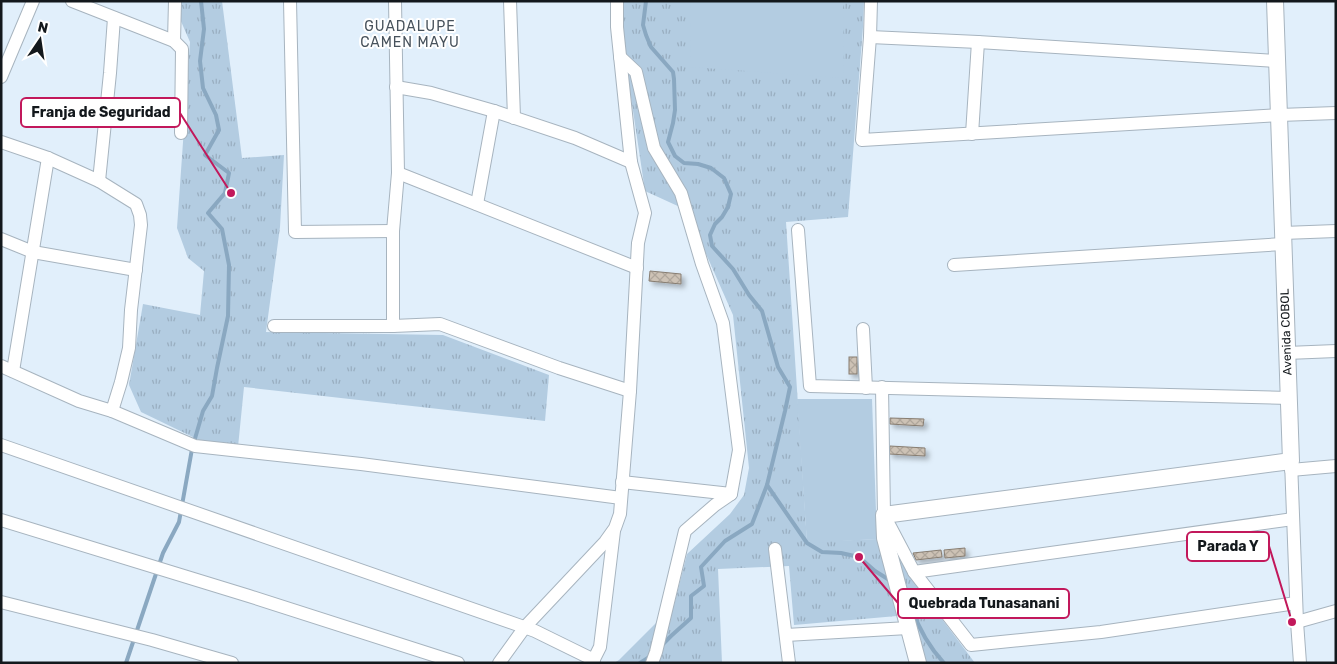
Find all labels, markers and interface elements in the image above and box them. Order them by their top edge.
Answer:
north arrow [15,15,65,65]
text: N [36,18,50,37]
district label: GUADALUPE CAMEN MAYU [360,18,460,51]
callout: Franja de Seguridad [21,98,180,127]
text: Franja de Seguridad [31,104,171,121]
street label: Avenida COBOL [1277,288,1295,376]
callout: Parada Y [1187,532,1269,561]
text: Parada Y [1197,538,1259,555]
callout: Quebrada Tunasanani [898,589,1069,618]
text: Quebrada Tunasanani [909,595,1060,612]

